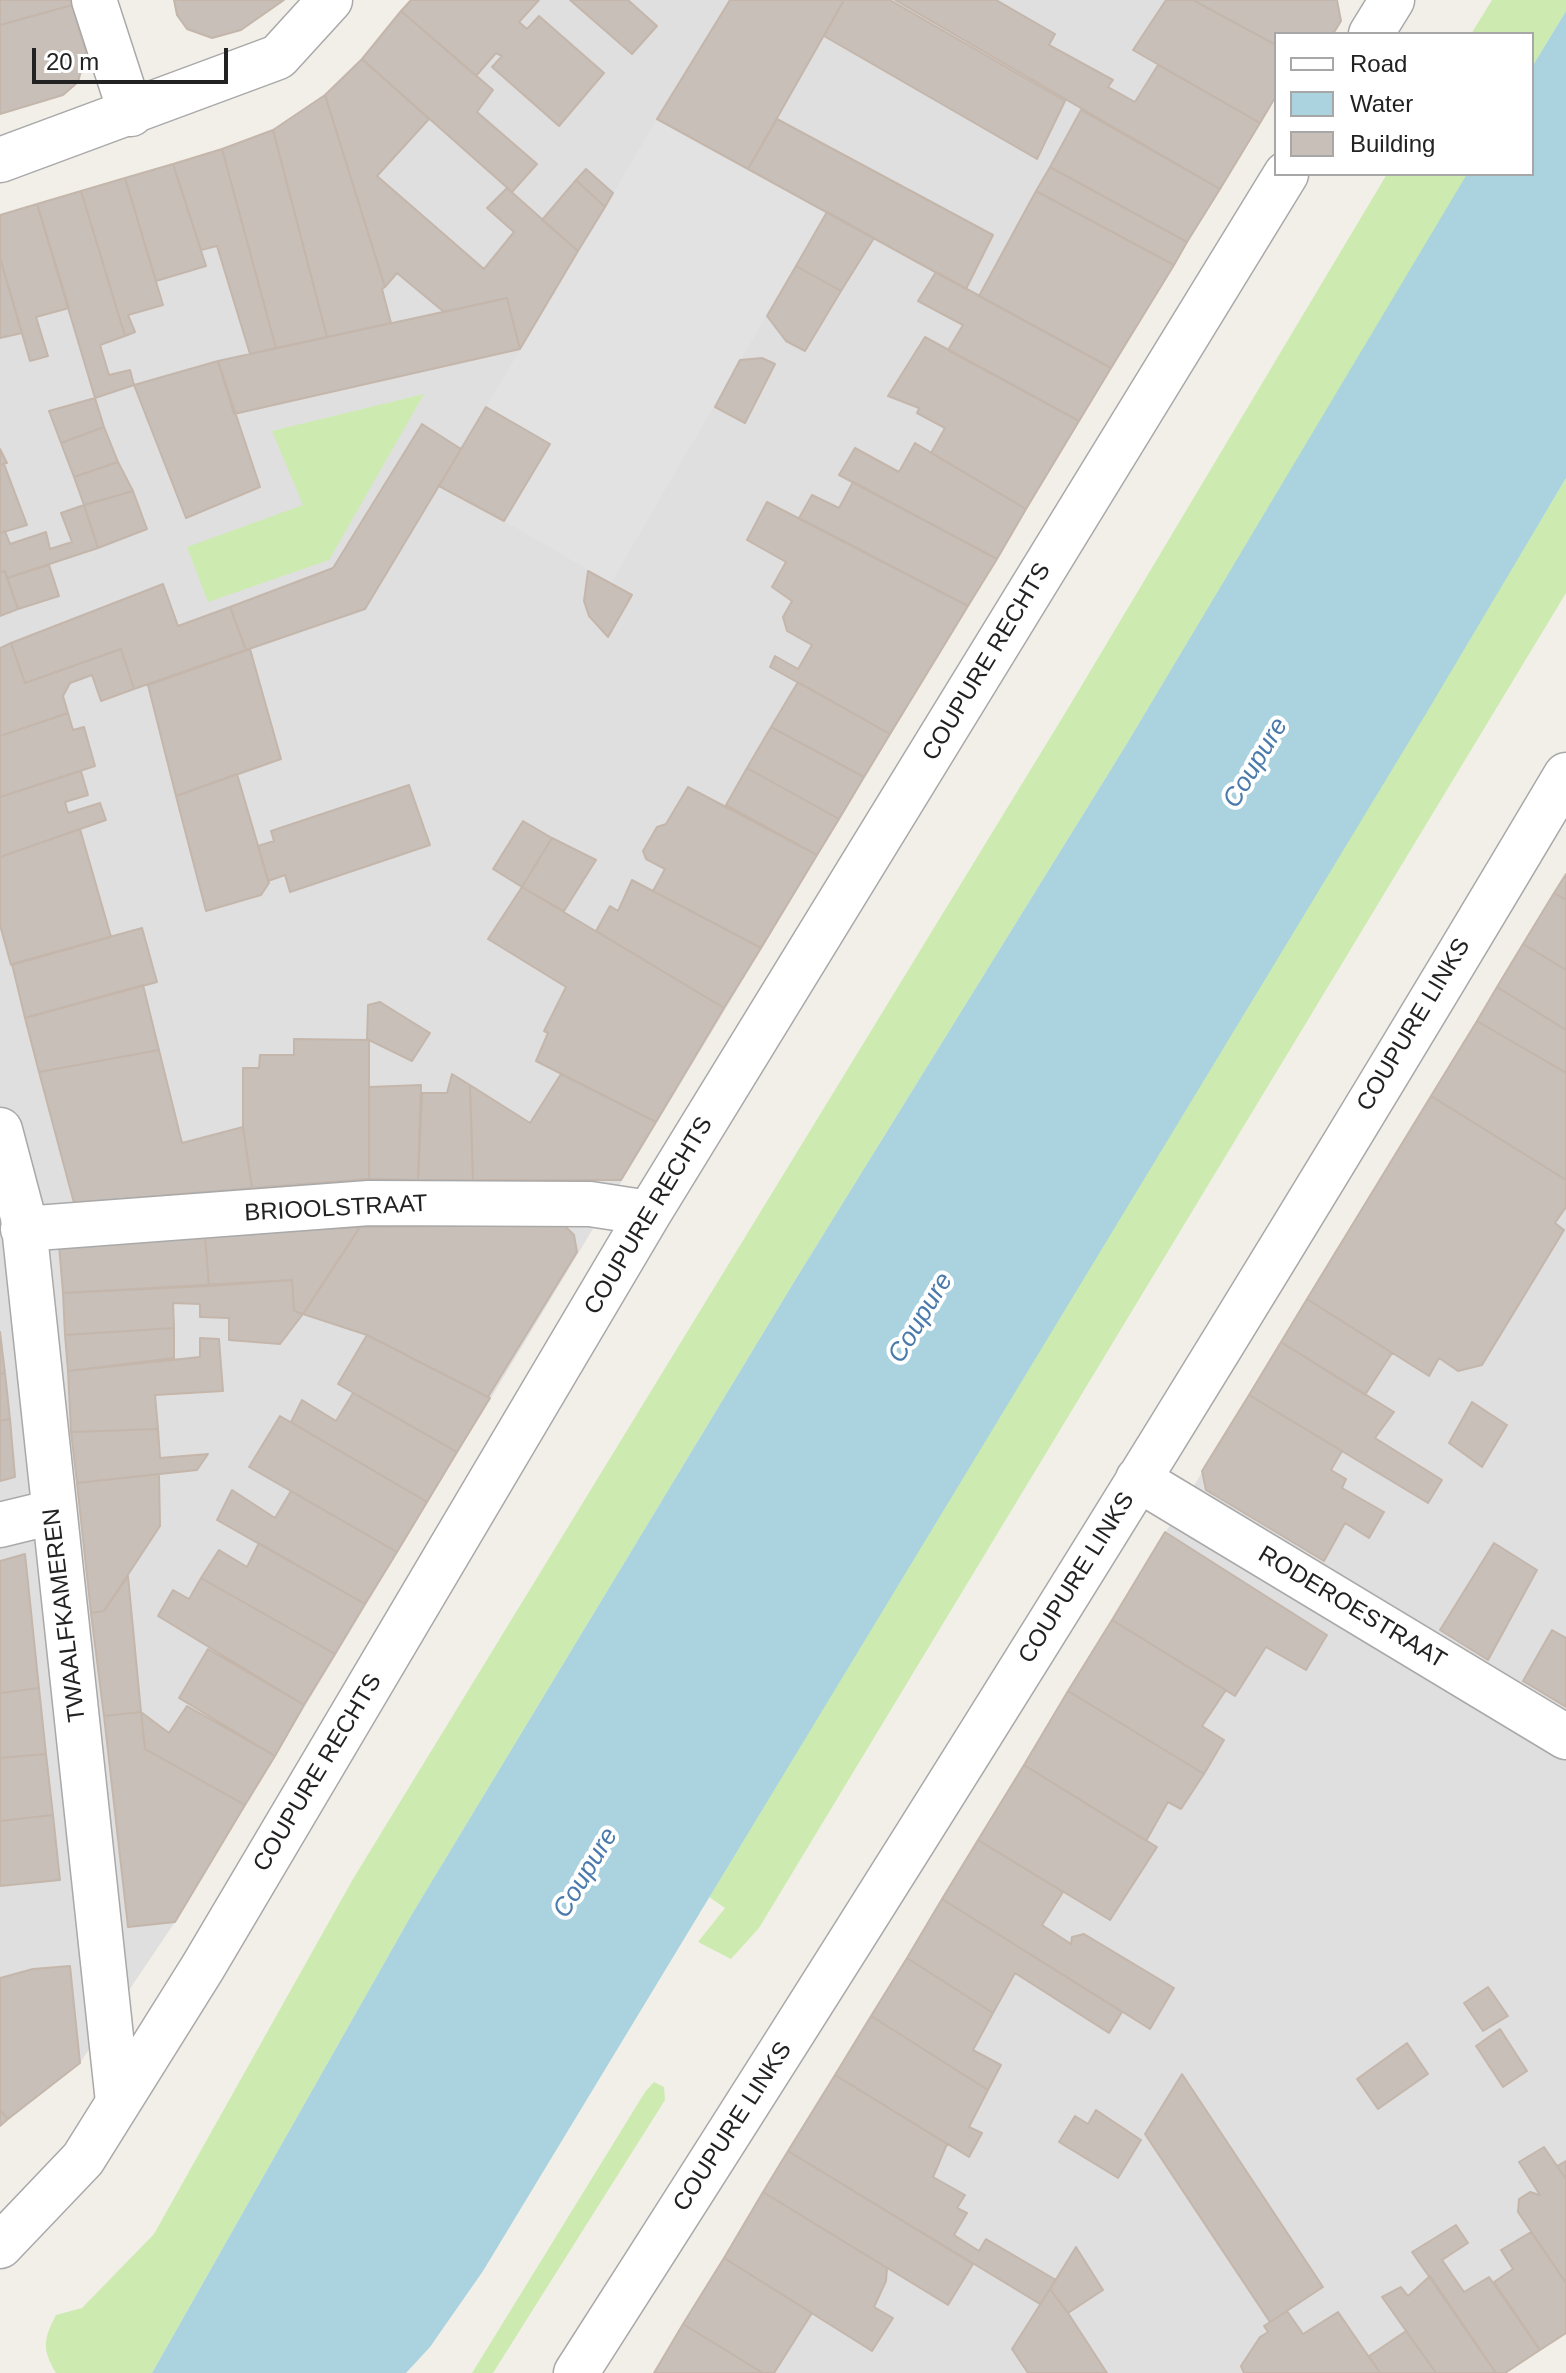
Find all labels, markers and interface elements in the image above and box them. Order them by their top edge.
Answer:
scale bar [36,32,232,82]
legend [1274,32,1534,176]
text: 20 m [46,48,99,75]
text: Road [1350,50,1407,77]
text: Water [1350,90,1413,117]
text: Building [1350,130,1435,157]
street label: COUPURE RECHTS [917,558,1057,766]
water label: Coupure [1217,712,1295,814]
street label: COUPURE LINKS [1351,934,1477,1116]
street label: COUPURE RECHTS [579,1112,719,1320]
street label: BRIOOLSTRAAT [244,1190,428,1228]
water label: Coupure [882,1267,960,1369]
street label: COUPURE LINKS [1013,1487,1141,1669]
street label: TWAALFKAMEREN [38,1506,92,1724]
street label: RODEROESTRAAT [1253,1540,1451,1676]
street label: COUPURE RECHTS [248,1669,388,1877]
water label: Coupure [547,1822,625,1924]
street label: COUPURE LINKS [668,2037,798,2217]

